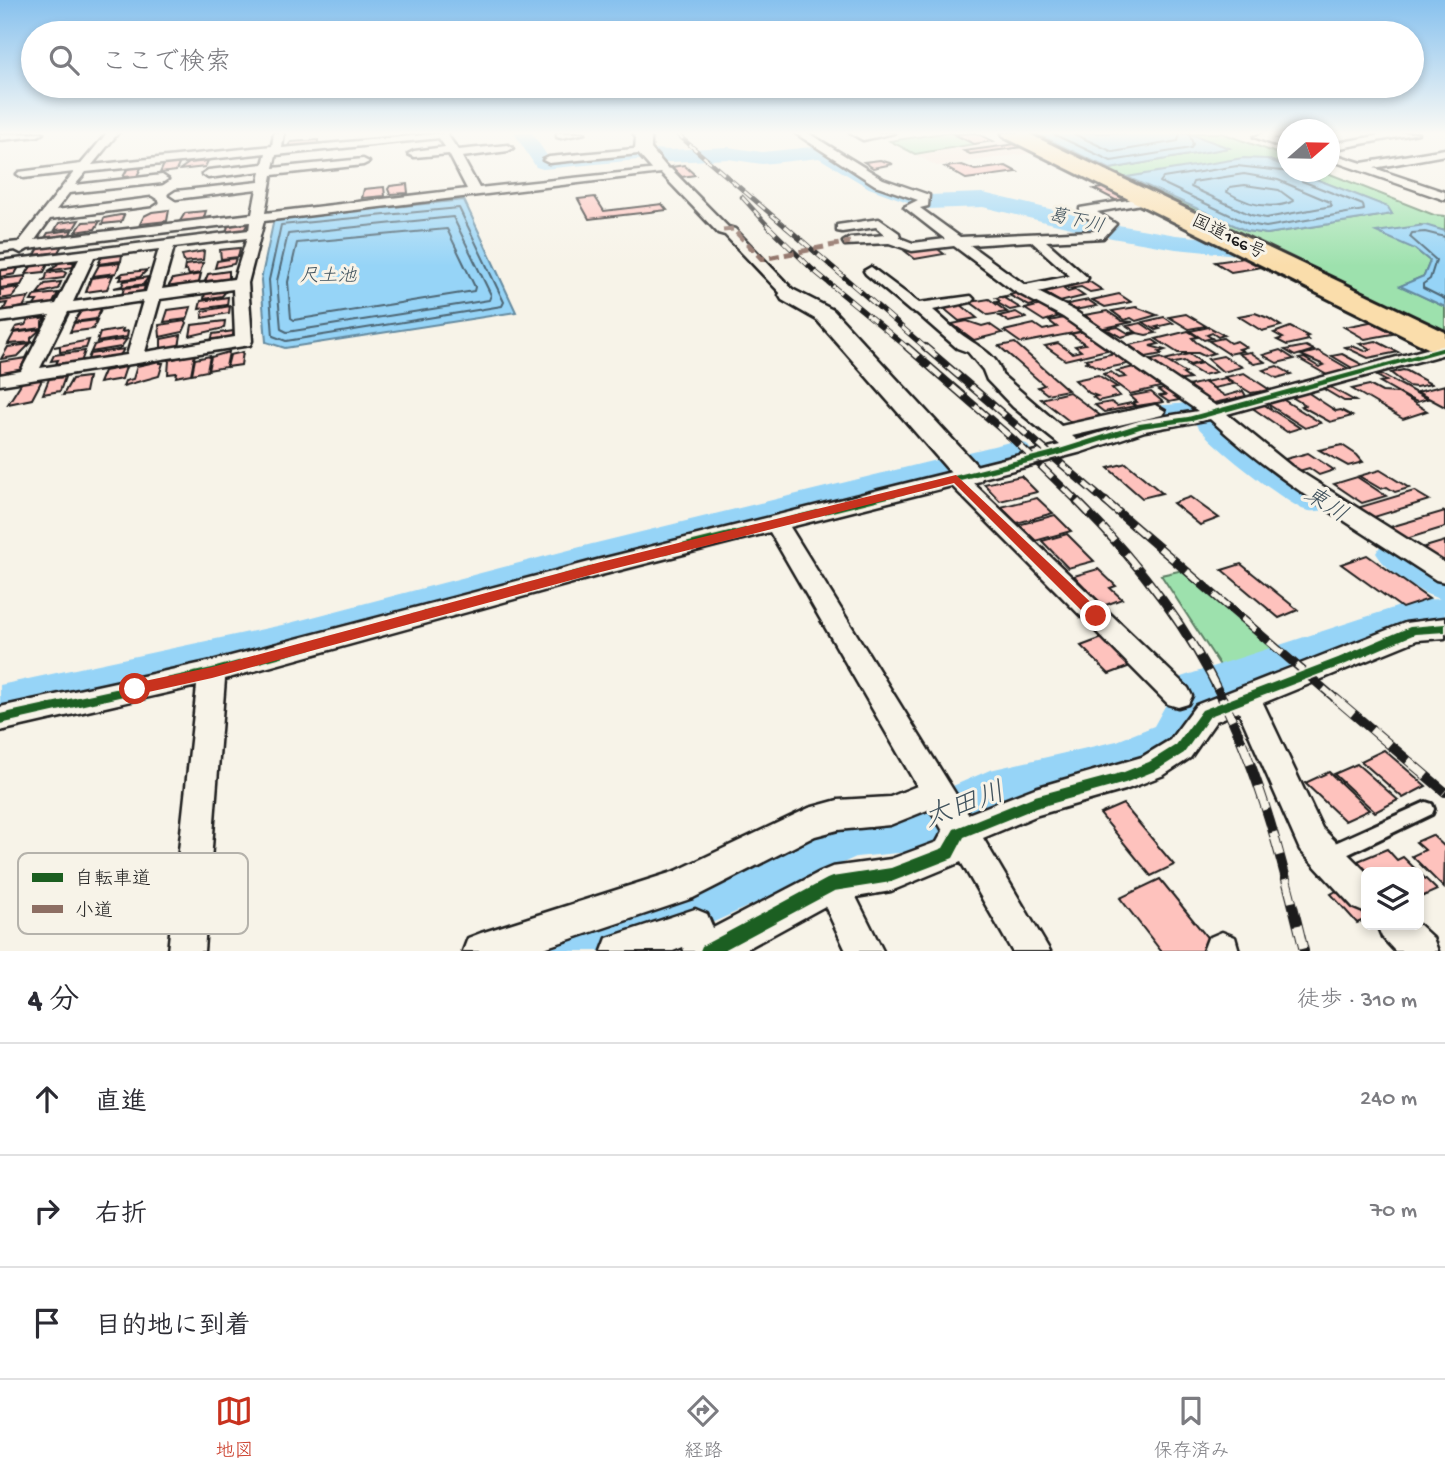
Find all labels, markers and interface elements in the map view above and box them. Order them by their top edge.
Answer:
search box [21,21,1424,98]
icon: search [45,41,83,79]
text: ここで検索 [101,49,231,80]
north arrow [1277,119,1340,182]
water label: 葛下川 [1046,203,1107,240]
street label: 国道166号 [1188,210,1269,265]
water label: 尺土池 [299,266,357,289]
water label: 東川 [1298,481,1352,530]
route end [1080,600,1111,631]
route start [119,673,150,704]
water label: 太田川 [920,776,1010,837]
legend [18,853,248,934]
map controls [1361,867,1424,930]
button: layers [1361,867,1424,930]
text: 自転車道 [75,868,151,892]
text: 小道 [75,900,113,924]
text: 4 分 [28,985,79,1020]
text: 徒歩 · 310 m [1297,988,1417,1015]
icon: ahead [28,1080,66,1118]
text: 240 m [1360,1086,1417,1113]
text: 直進 [95,1089,147,1120]
icon: right [28,1192,66,1230]
text: 70 m [1370,1198,1417,1225]
text: 右折 [95,1201,147,1232]
icon: arrive [28,1304,66,1342]
text: 目的地に到着 [95,1313,251,1344]
tab: 地図 [215,1392,254,1464]
tab: 経路 [684,1392,723,1464]
tab: 保存済み [1153,1392,1230,1464]

